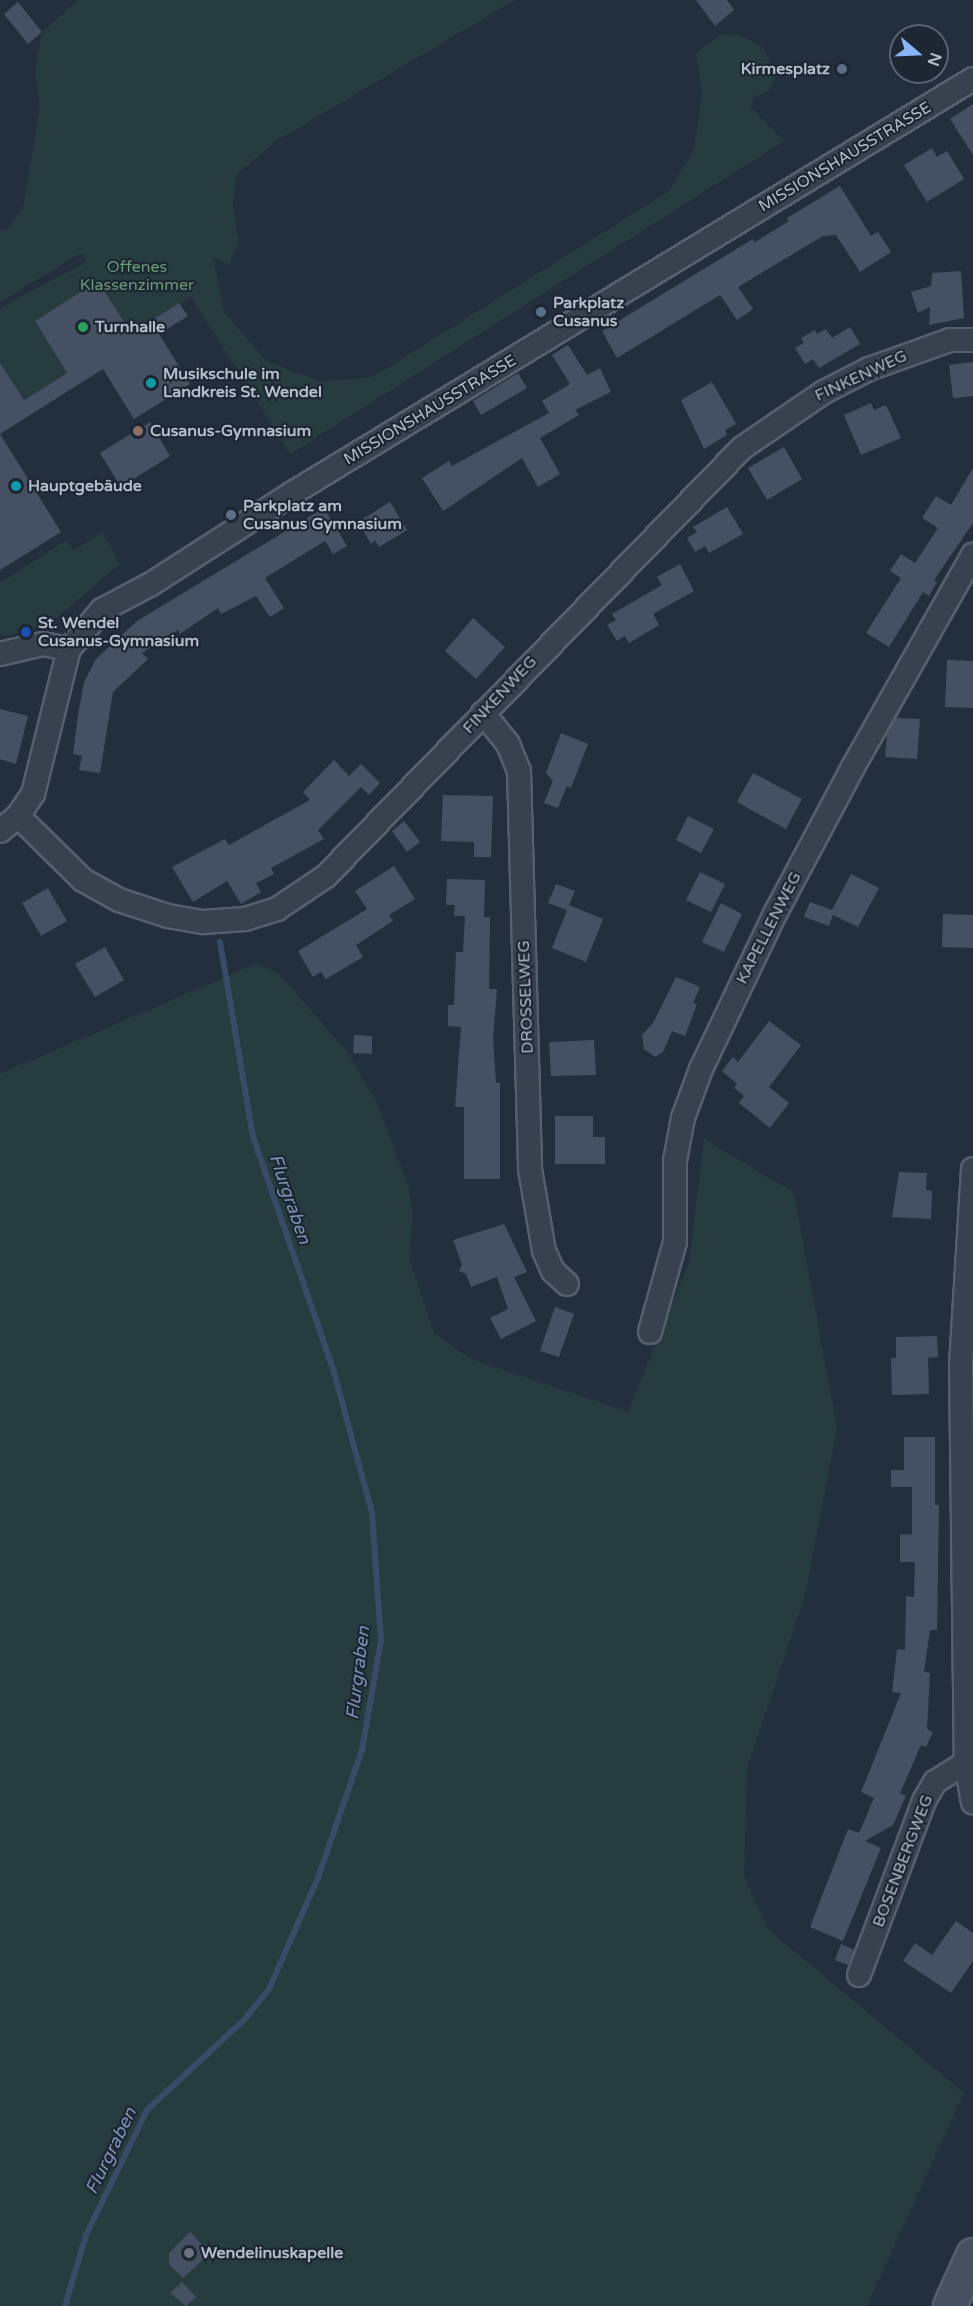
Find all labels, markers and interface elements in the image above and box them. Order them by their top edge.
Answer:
north arrow [889,24,949,84]
text: N [923,50,946,69]
place label: Kirmesplatz [741,59,830,79]
marker: Kirmesplatz [835,62,849,76]
street label: MISSIONSHAUSSTRASSE [755,98,935,216]
park label: Offenes Klassenzimmer [80,257,194,295]
place label: Parkplatz Cusanus [553,293,624,331]
marker: Parkplatz Cusanus [534,305,548,319]
place label: Turnhalle [95,317,165,337]
marker: Turnhalle [76,320,90,334]
street label: FINKENWEG [812,346,910,406]
street label: MISSIONSHAUSSTRASSE [340,351,520,469]
place label: Musikschule im Landkreis St. Wendel [163,364,322,402]
marker: Musikschule im Landkreis St. Wendel [144,376,158,390]
place label: Cusanus-Gymnasium [150,421,311,441]
marker: Cusanus-Gymnasium [131,424,145,438]
place label: Hauptgebäude [28,476,142,496]
marker: Hauptgebäude [9,479,23,493]
place label: Parkplatz am Cusanus Gymnasium [243,496,402,534]
marker: Parkplatz am Cusanus Gymnasium [224,508,238,522]
place label: St. Wendel Cusanus-Gymnasium [38,613,199,651]
marker: St. Wendel Cusanus-Gymnasium [19,625,33,639]
street label: FINKENWEG [459,652,541,738]
street label: KAPELLENWEG [732,869,806,987]
street label: DROSSELWEG [514,940,538,1054]
water label: Flurgraben [265,1151,315,1247]
water label: Flurgraben [342,1625,374,1721]
street label: BOSENBERGWEG [869,1792,937,1930]
water label: Flurgraben [81,2104,141,2198]
place label: Wendelinuskapelle [201,2243,343,2263]
marker: Wendelinuskapelle [182,2246,196,2260]

